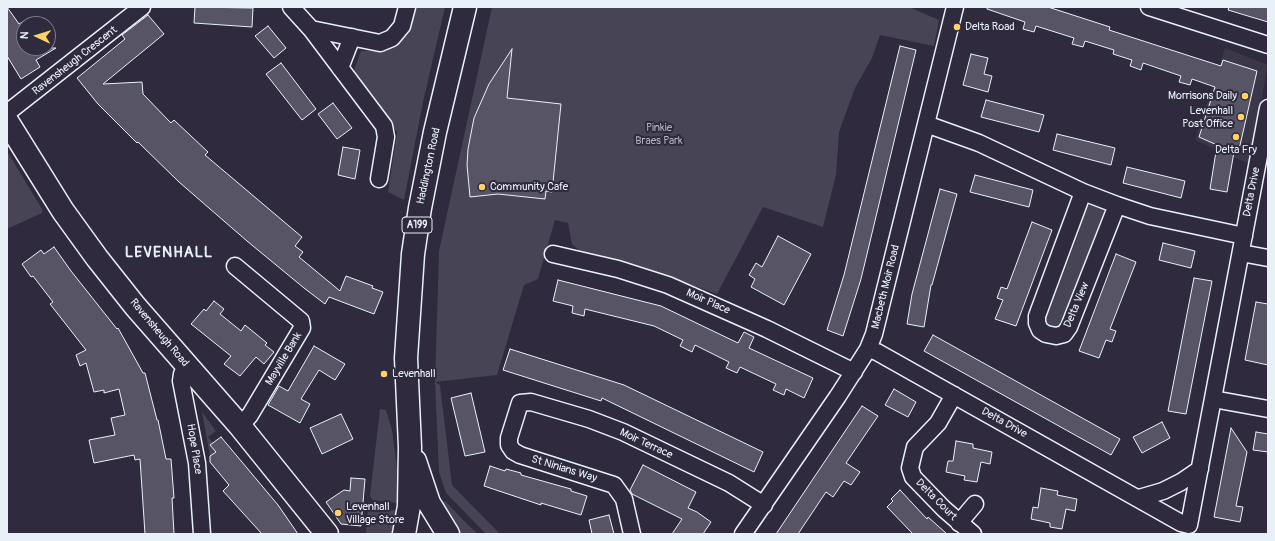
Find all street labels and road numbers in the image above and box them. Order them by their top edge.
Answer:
street label: Ravensheugh Crescent [30,24,120,98]
street label: Haddington Road [414,126,444,206]
street label: Delta Drive [1241,166,1263,218]
road number: A199 [402,217,432,233]
street label: Macbeth Moir Road [869,244,903,330]
street label: Delta View [1061,280,1093,330]
street label: Moir Place [684,286,732,318]
street label: Ravensheugh Road [127,296,191,370]
street label: Mayville Bank [263,330,305,388]
street label: Delta Drive [979,405,1029,441]
street label: Hope Place [184,423,204,475]
street label: Moir Terrace [617,426,675,462]
street label: St Ninians Way [530,453,598,485]
street label: Delta Court [912,476,960,524]

